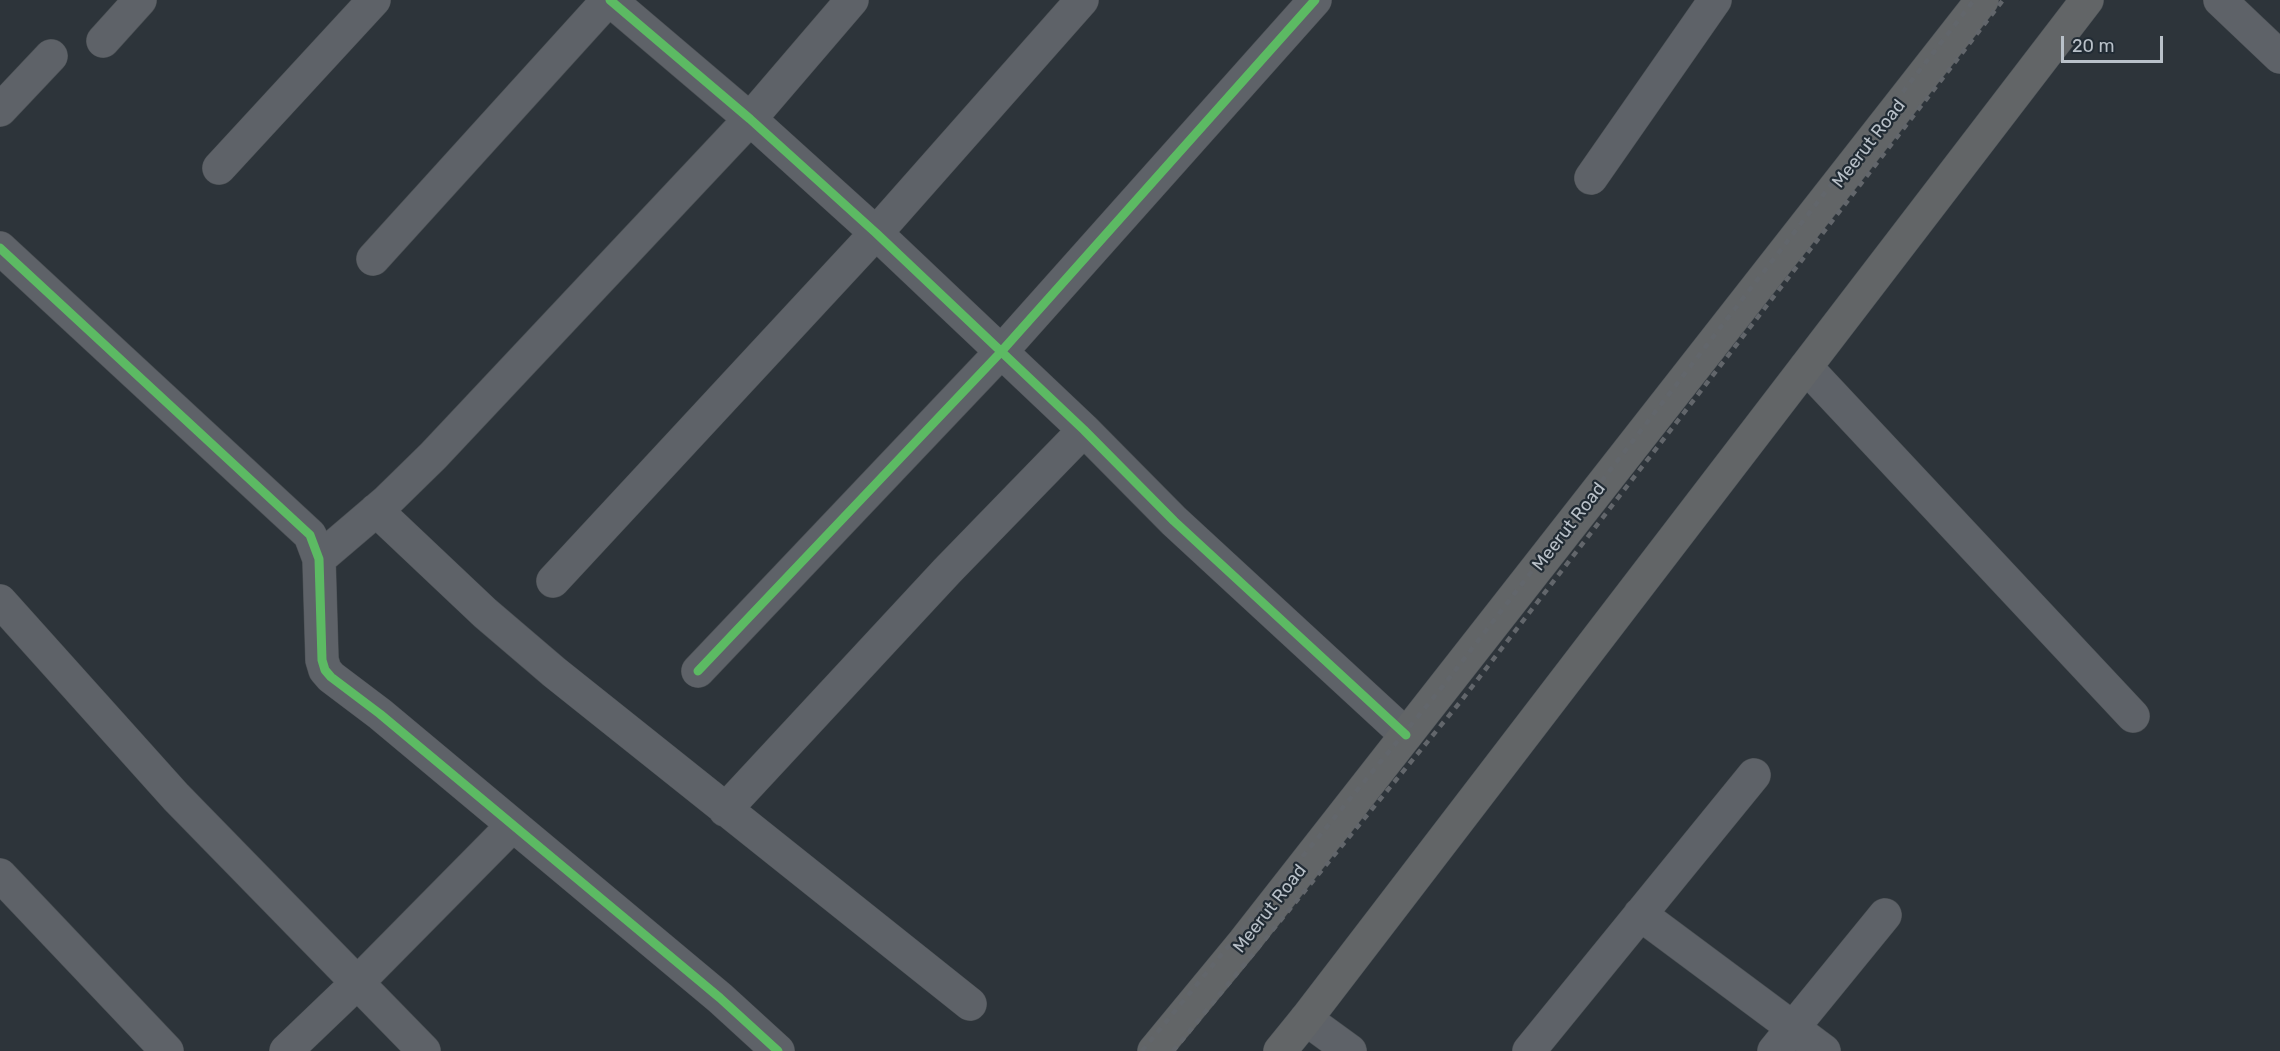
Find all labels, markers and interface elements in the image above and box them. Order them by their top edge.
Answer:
scale bar [2064,24,2166,62]
text: 20 m [2072,35,2114,57]
street label: Meerut Road [1828,95,1910,193]
street label: Meerut Road [1528,478,1610,576]
street label: Meerut Road [1229,860,1311,958]

